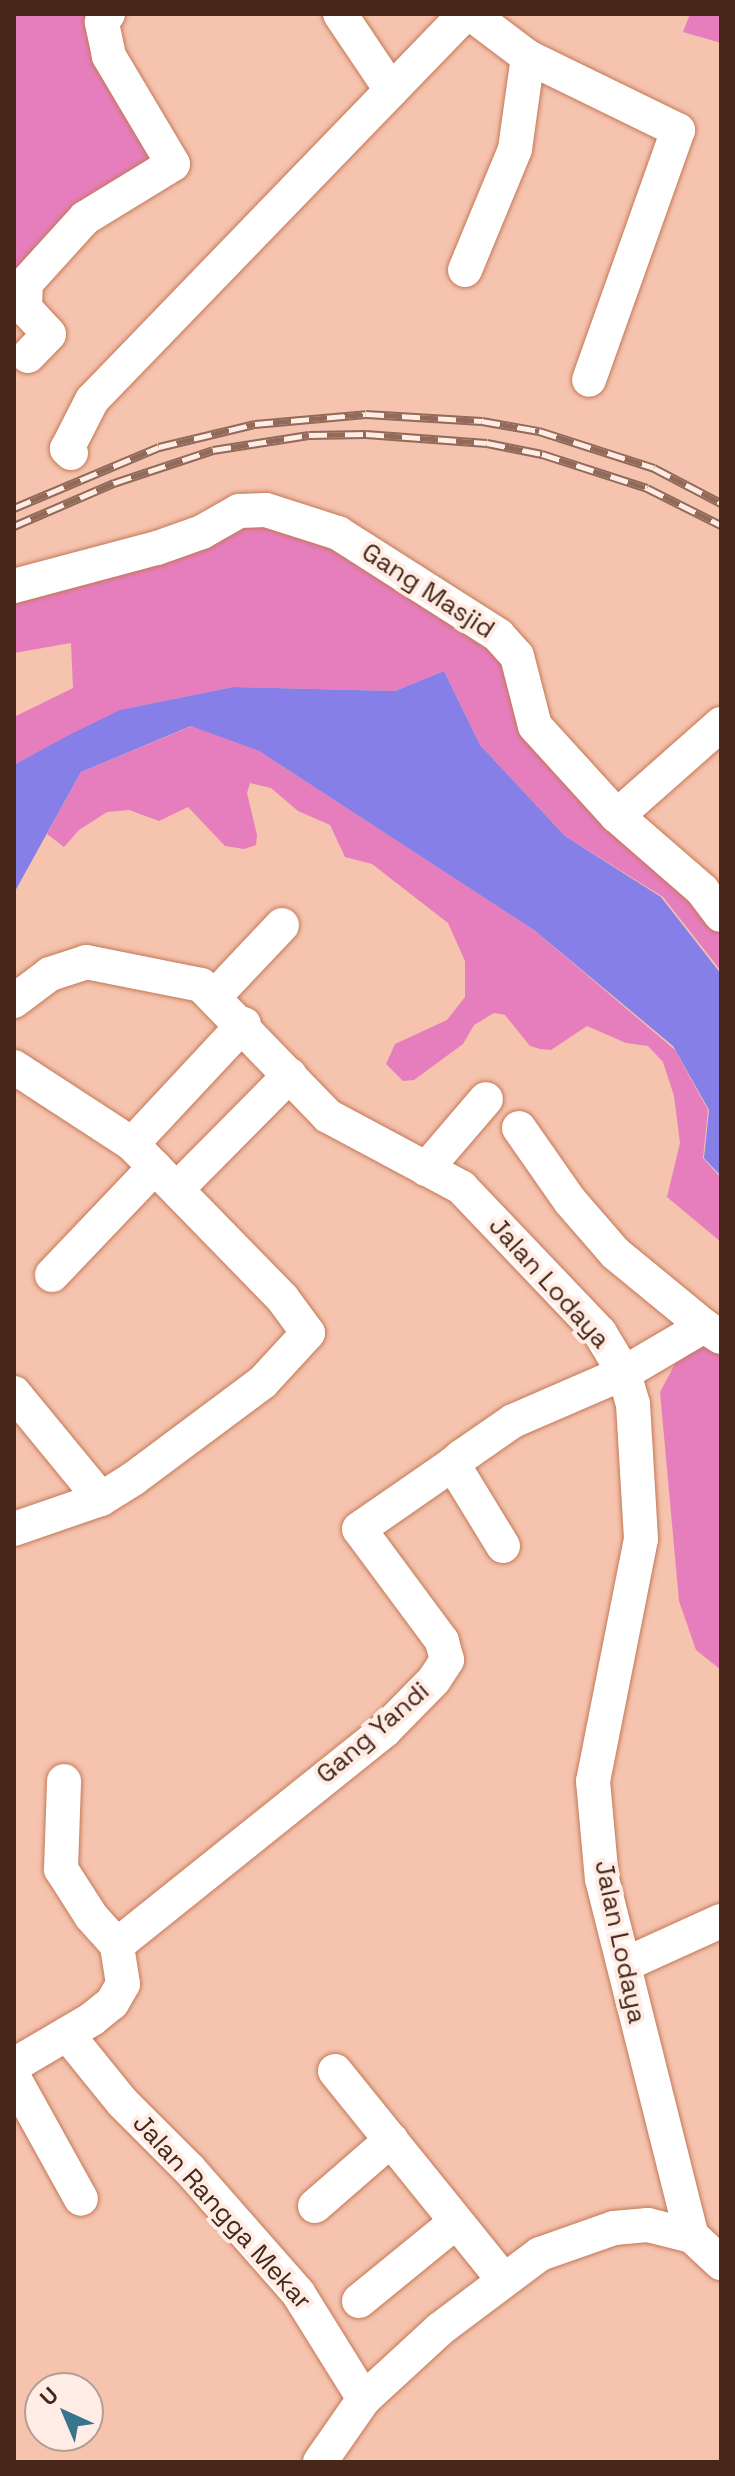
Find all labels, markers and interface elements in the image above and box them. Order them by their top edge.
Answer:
street label: Gang Masjid [356,537,500,645]
street label: Jalan Lodaya [482,1211,616,1355]
street label: Gang Yandi [310,1676,436,1790]
street label: Jalan Lodaya [587,1858,653,2026]
street label: Jalan Rangga Mekar [126,2108,318,2316]
north arrow [24,2372,104,2452]
text: U [34,2381,64,2411]

